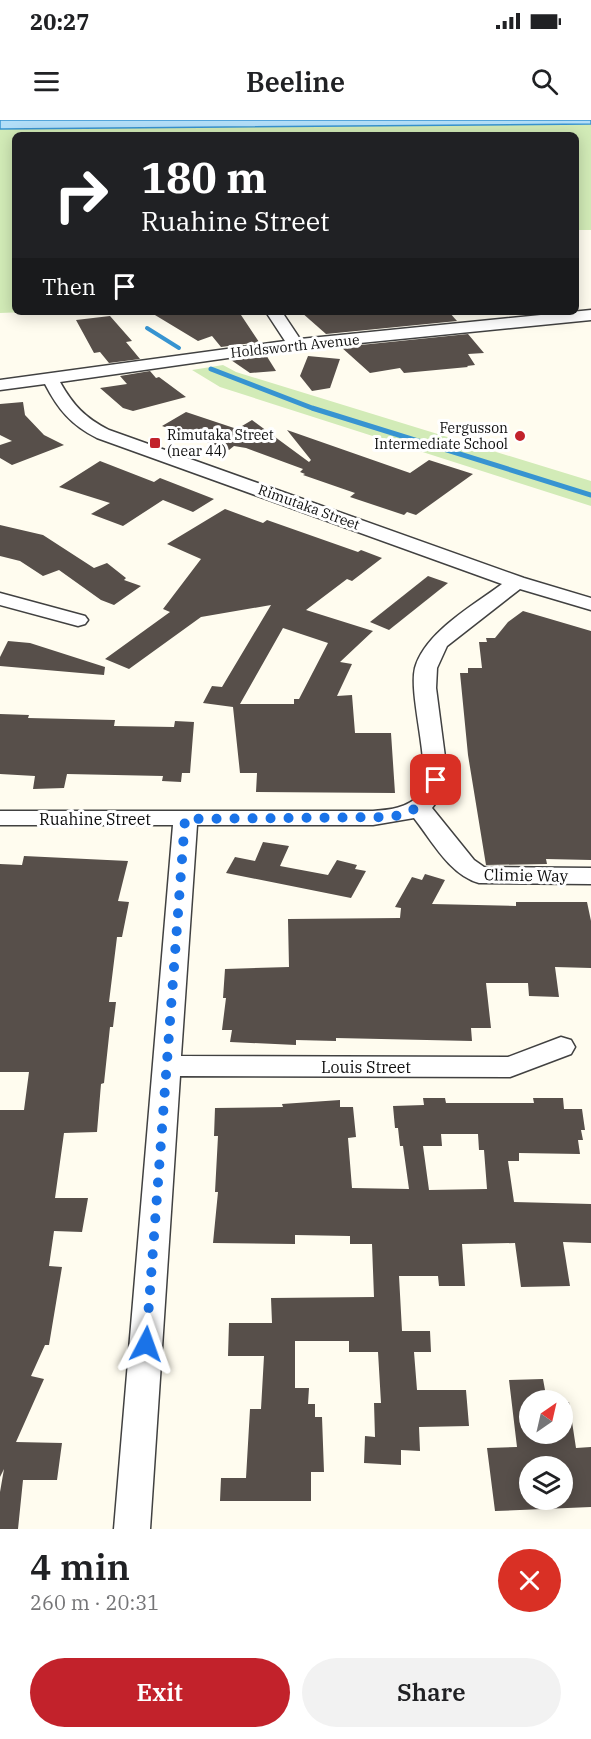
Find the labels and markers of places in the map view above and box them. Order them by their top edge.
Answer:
place label: Fergusson Intermediate School [374,419,508,453]
place label: Rimutaka Street (near 44) [167,426,274,460]
marker: Fergusson Intermediate School [513,429,527,443]
marker: Rimutaka Street (near 44) [148,436,162,450]
pin [410,754,461,805]

